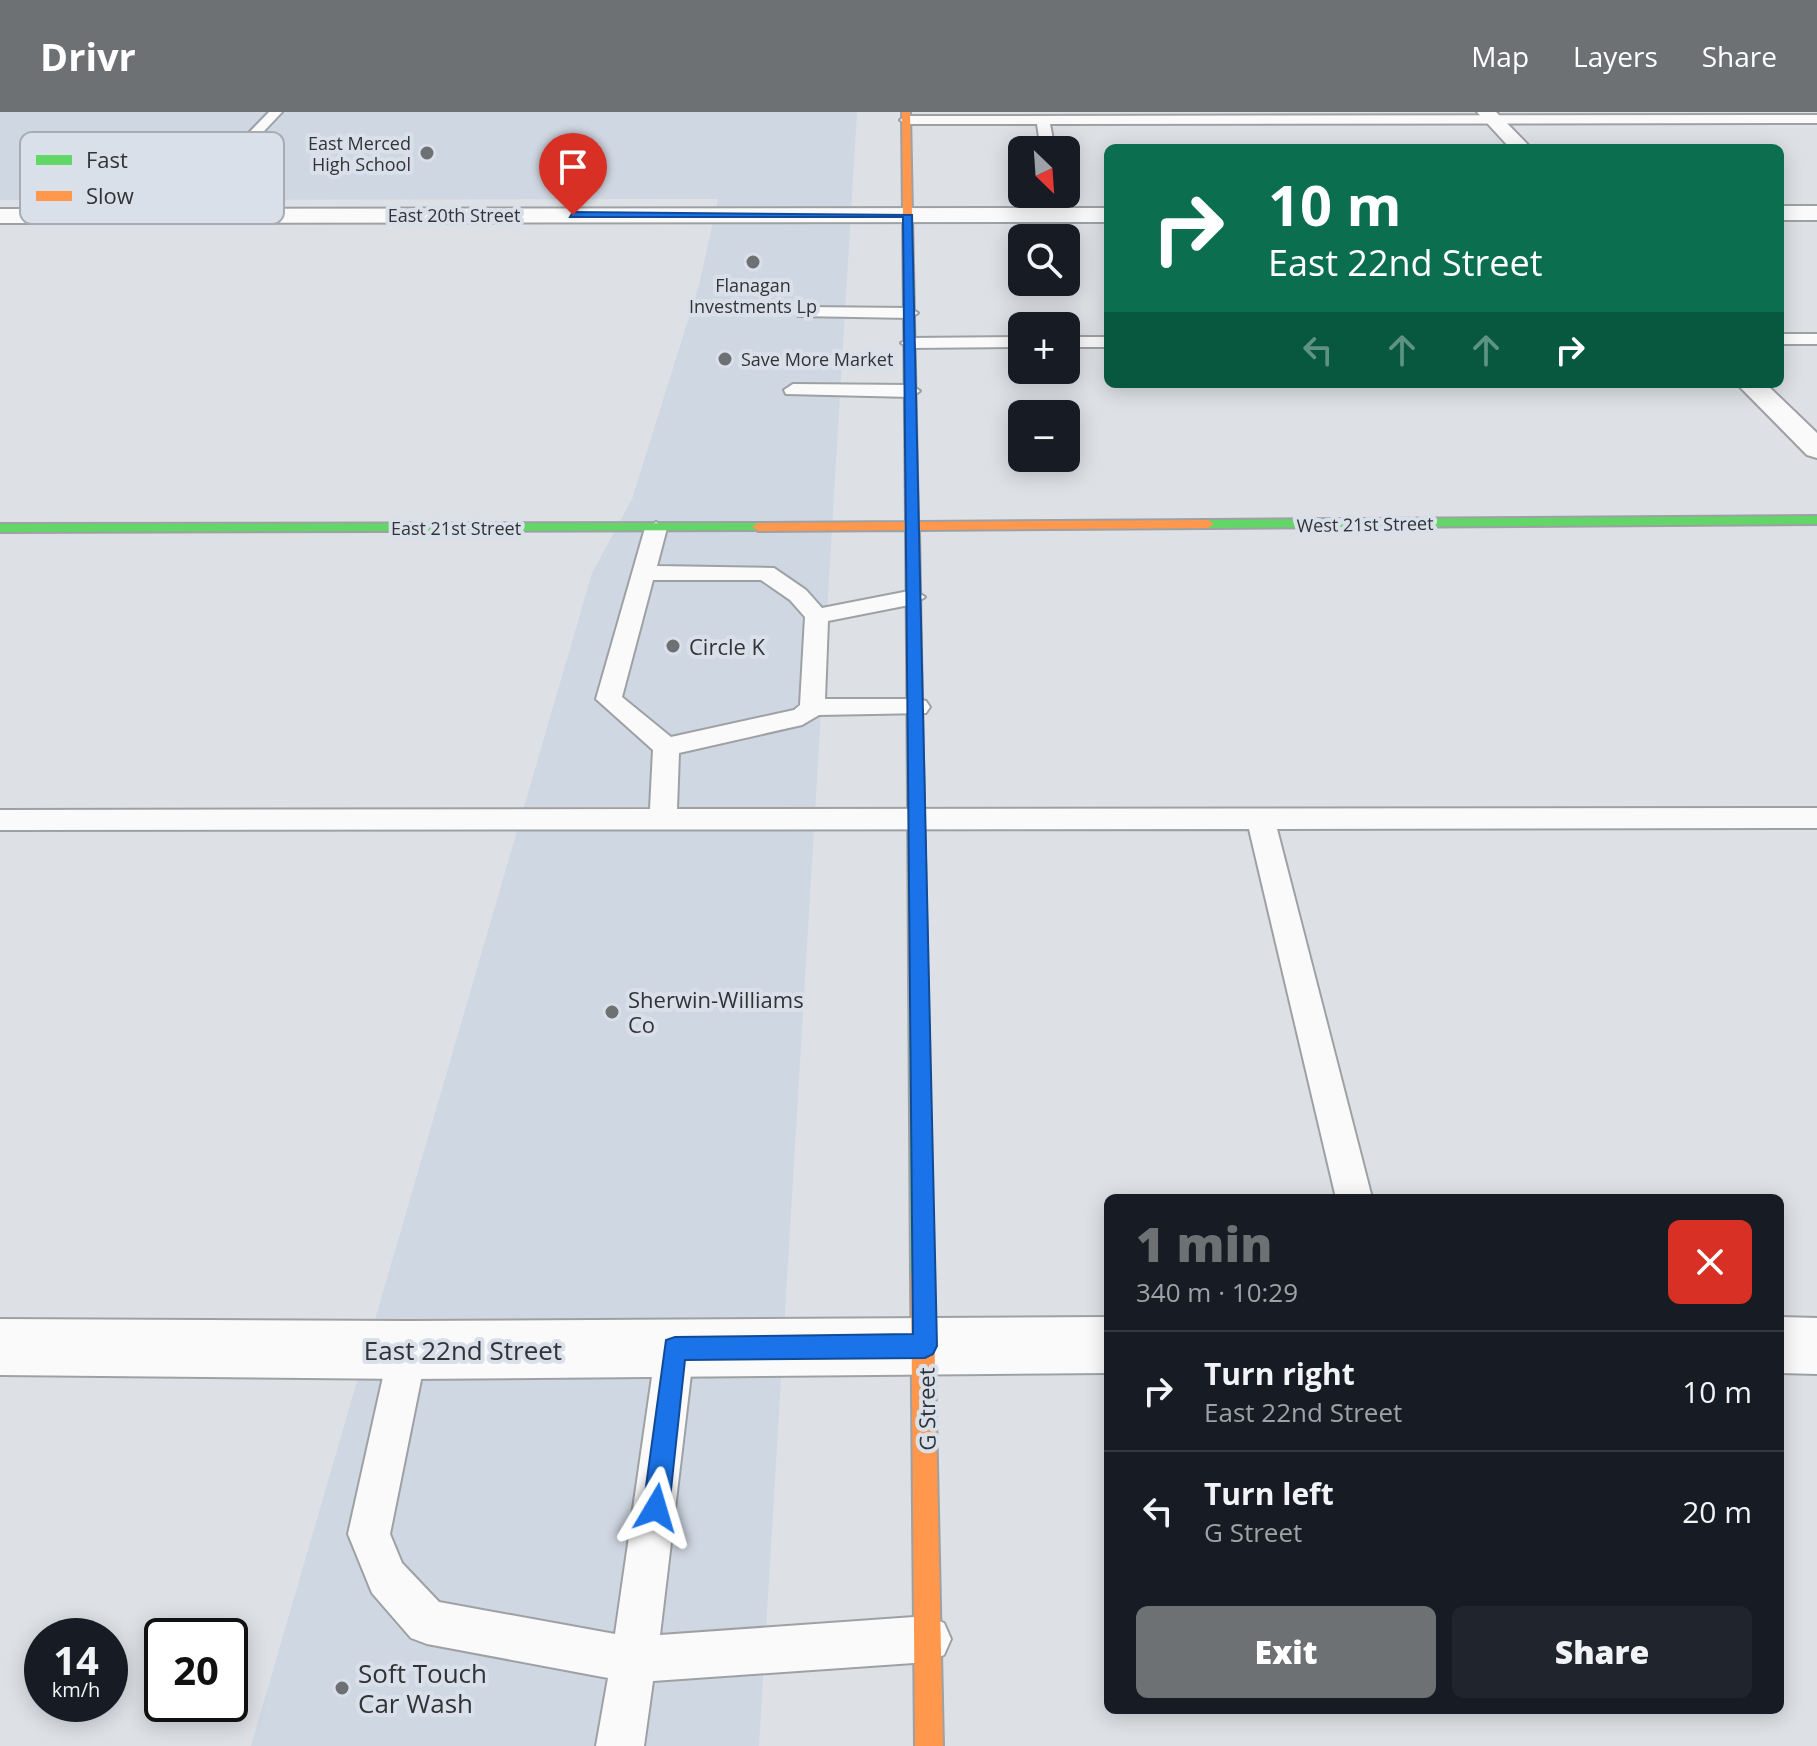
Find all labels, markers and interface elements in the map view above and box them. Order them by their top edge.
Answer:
text: Drivr [40,30,136,82]
text: Map [1471,37,1529,75]
text: Layers [1573,37,1658,75]
text: Share [1702,37,1777,75]
place label: East Merced High School [308,131,411,176]
legend [20,132,284,224]
pin [539,133,607,215]
north arrow [1008,136,1080,208]
map controls [1008,136,1080,472]
text: Fast [86,144,128,174]
marker: East Merced High School [418,144,436,162]
icon: arrive [551,145,595,189]
text: 10 m [1268,166,1402,242]
icon: right [1136,176,1240,280]
text: Slow [86,180,134,210]
street label: East 20th Street [388,203,520,227]
button: search [1008,224,1080,296]
text: East 22nd Street [1268,238,1543,287]
marker: Flanagan Investments Lp [744,253,762,271]
place label: Flanagan Investments Lp [689,273,817,318]
button: + [1008,312,1080,384]
icon: left [1296,328,1340,372]
icon: ahead [1380,328,1424,372]
icon: ahead [1464,328,1508,372]
icon: right [1548,328,1592,372]
place label: Save More Market [741,347,893,371]
marker: Save More Market [716,350,734,368]
button: − [1008,400,1080,472]
street label: West 21st Street [1296,511,1434,537]
street label: East 21st Street [391,516,521,540]
place label: Circle K [689,631,766,661]
marker: Circle K [664,637,682,655]
place label: Sherwin-Williams Co [628,984,804,1039]
marker: Sherwin-Williams Co [603,1003,621,1021]
text: 1 min [1136,1211,1272,1276]
button: close [1668,1220,1752,1304]
text: 340 m · 10:29 [1136,1274,1298,1310]
street label: East 22nd Street [364,1332,562,1368]
text: Turn right [1204,1353,1355,1394]
street label: G Street [910,1367,942,1451]
icon: right [1136,1369,1180,1413]
text: 10 m [1682,1371,1752,1412]
text: East 22nd Street [1204,1394,1402,1430]
position arrow [614,1466,698,1550]
text: Turn left [1204,1473,1334,1514]
icon: left [1136,1489,1180,1533]
text: 20 m [1682,1491,1752,1532]
text: G Street [1204,1514,1302,1550]
button: Exit [1136,1606,1436,1698]
button: Share [1452,1606,1752,1698]
speed limit sign: 20 [144,1618,248,1722]
text: 14 [53,1632,99,1687]
place label: Soft Touch Car Wash [358,1655,487,1721]
text: km/h [52,1676,100,1703]
marker: Soft Touch Car Wash [333,1679,351,1697]

